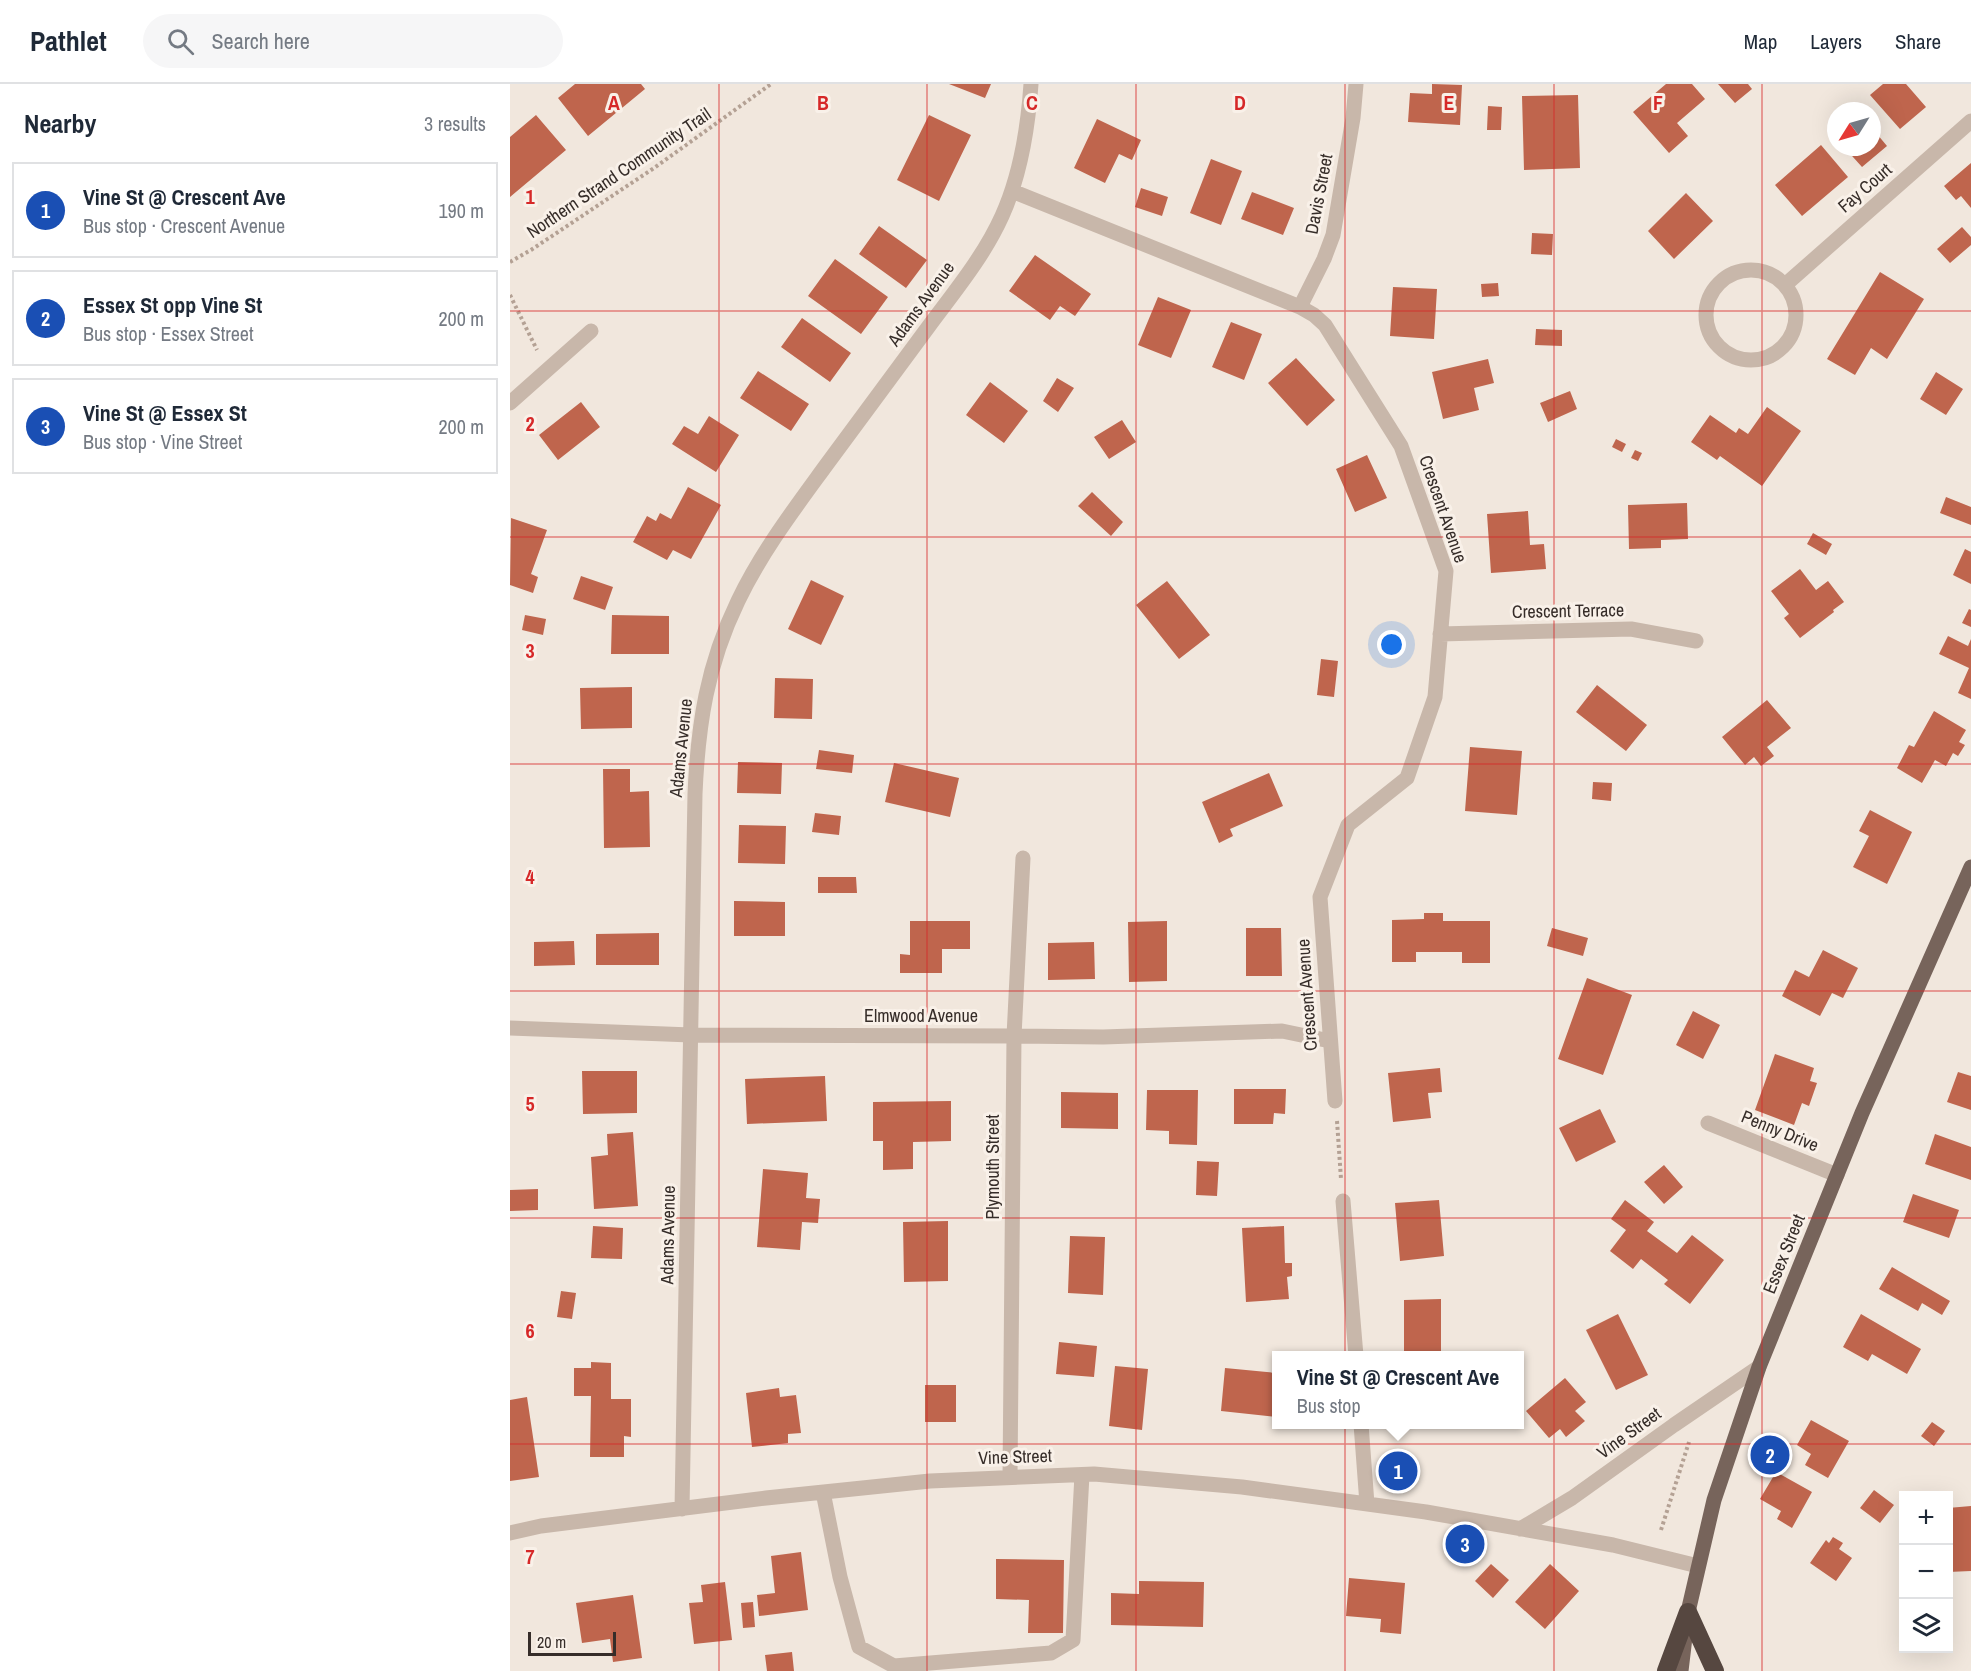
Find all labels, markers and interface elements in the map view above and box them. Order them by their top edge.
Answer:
search box [143,14,563,68]
text: Pathlet [30,22,107,60]
icon: search [164,25,197,58]
text: Search here [212,26,310,56]
text: Map [1744,27,1777,56]
text: Layers [1810,27,1862,56]
text: Share [1895,27,1941,56]
text: A [608,89,620,116]
text: B [817,89,829,116]
text: C [1026,89,1038,116]
text: D [1234,89,1246,116]
text: E [1444,89,1455,116]
text: F [1653,89,1663,116]
street label: Northern Strand Community Trail [522,101,716,244]
north arrow [1827,102,1881,156]
text: Nearby [24,106,96,141]
text: 3 results [424,110,486,137]
street label: Davis Street [1298,152,1339,236]
street label: Fay Court [1832,157,1897,218]
text: Vine St @ Crescent Ave [83,182,285,212]
text: 1 [525,183,535,210]
text: 1 [41,197,50,224]
text: 190 m [438,197,484,224]
text: Bus stop · Crescent Avenue [83,212,285,239]
street label: Adams Avenue [881,256,960,352]
text: Essex St opp Vine St [83,290,262,320]
text: 2 [41,305,50,332]
text: 200 m [438,305,484,332]
text: Bus stop · Essex Street [83,320,253,347]
text: Vine St @ Essex St [83,398,247,428]
text: 2 [525,410,535,437]
text: 3 [41,413,50,440]
text: 200 m [438,413,484,440]
text: Bus stop · Vine Street [83,428,242,455]
street label: Crescent Avenue [1413,452,1474,566]
street label: Crescent Terrace [1512,597,1624,624]
your location [1377,630,1406,659]
text: 3 [525,637,535,664]
street label: Adams Avenue [663,697,698,800]
text: 4 [525,863,535,890]
street label: Crescent Avenue [1290,938,1323,1052]
street label: Elmwood Avenue [864,1003,978,1028]
text: 5 [525,1090,535,1117]
street label: Penny Drive [1738,1104,1823,1157]
street label: Plymouth Street [980,1114,1005,1220]
street label: Adams Avenue [654,1185,681,1286]
street label: Essex Street [1756,1210,1811,1297]
text: 6 [525,1317,535,1344]
popup [1272,1351,1524,1429]
text: Vine St @ Crescent Ave [1297,1362,1499,1392]
text: Bus stop [1297,1392,1361,1419]
street label: Vine Street [1592,1401,1666,1464]
pin: 2 [1750,1432,1790,1478]
street label: Vine Street [978,1443,1052,1470]
pin: 1 [1378,1448,1418,1494]
map controls [1899,1491,1953,1653]
button: + [1899,1491,1953,1545]
pin: 3 [1446,1522,1484,1566]
text: 7 [525,1543,535,1570]
button: − [1899,1545,1953,1599]
button: layers [1899,1599,1953,1653]
scale bar [528,1629,616,1656]
text: 20 m [537,1631,566,1653]

